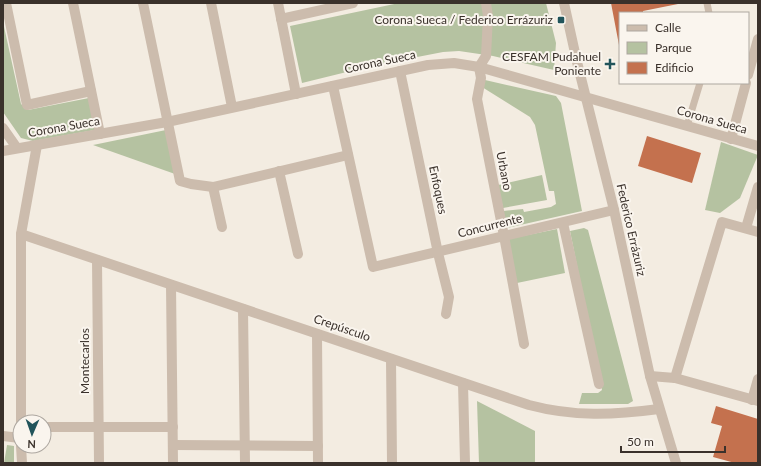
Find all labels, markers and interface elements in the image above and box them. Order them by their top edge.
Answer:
place label: Corona Sueca / Federico Errázuriz [374,12,554,27]
legend [619,12,749,84]
marker: Corona Sueca / Federico Errázuriz [556,15,566,25]
text: Calle [655,20,681,35]
text: Parque [655,40,692,55]
street label: Corona Sueca [343,47,417,76]
place label: CESFAM Pudahuel Poniente [502,49,601,78]
marker: CESFAM Pudahuel Poniente [604,58,616,70]
text: Edificio [655,60,694,75]
street label: Corona Sueca [675,102,749,137]
street label: Corona Sueca [27,113,101,140]
street label: Urbano [493,150,516,192]
street label: Enfoques [426,164,451,215]
street label: Federico Errázuriz [614,182,650,278]
street label: Concurrente [456,210,524,241]
street label: Crepúsculo [312,311,373,344]
street label: Montecarlos [77,328,92,394]
north arrow [12,414,52,454]
scale bar [621,428,725,454]
text: 50 m [627,434,654,449]
text: N [27,438,36,451]

